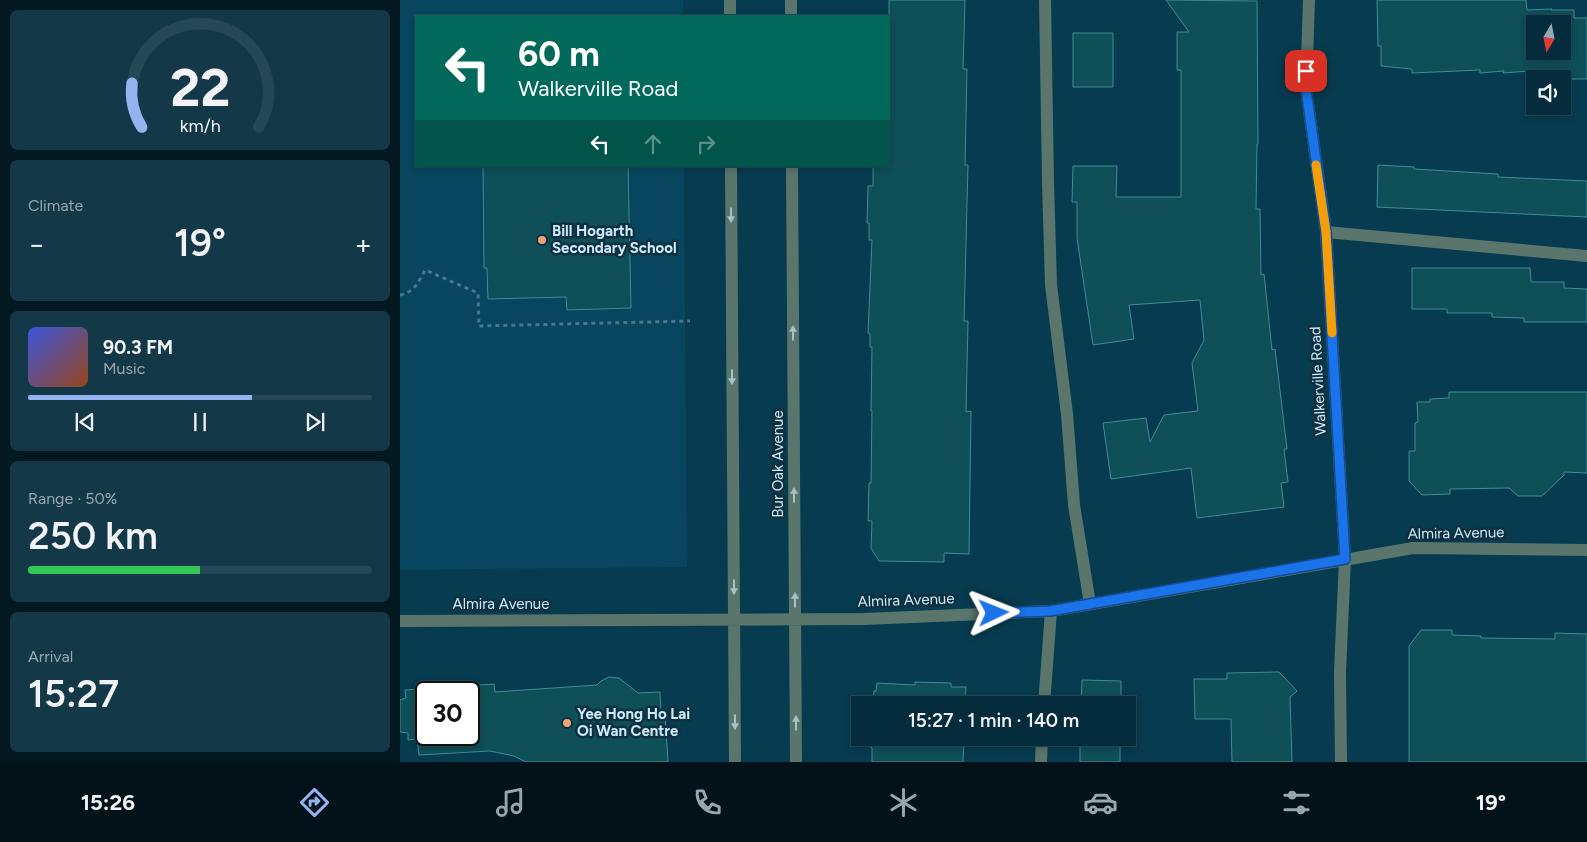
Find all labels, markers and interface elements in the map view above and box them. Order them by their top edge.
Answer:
north arrow [1526,15,1571,60]
map controls [1526,15,1571,115]
text: 60 m [518,33,600,75]
icon: left [435,35,500,100]
pin [1285,50,1327,92]
text: 22 [170,57,230,119]
icon: arrive [1292,57,1320,85]
button: sound [1526,70,1571,115]
text: Walkerville Road [518,75,678,102]
text: km/h [180,115,220,136]
icon: left [586,130,614,158]
icon: ahead [639,130,667,158]
icon: right [692,130,720,158]
text: Climate [28,196,83,215]
one-way arrow [727,207,735,223]
text: 19° [174,220,226,266]
place label: Bill Hogarth Secondary School [552,222,677,257]
text: − [28,227,45,261]
text: + [355,227,372,261]
marker: Bill Hogarth Secondary School [536,234,548,246]
one-way arrow [789,325,797,341]
street label: Walkerville Road [1306,326,1330,436]
text: 90.3 FM [103,336,173,359]
text: Music [103,359,145,378]
one-way arrow [728,370,736,386]
icon: previous [71,408,99,436]
icon: pause [186,408,214,436]
icon: next [301,408,329,436]
street label: Bur Oak Avenue [769,410,787,518]
one-way arrow [790,487,798,503]
text: Range · 50% [28,489,117,508]
text: 250 km [28,513,158,559]
street label: Almira Avenue [1407,523,1505,543]
one-way arrow [730,580,738,596]
position arrow [967,586,1019,638]
street label: Almira Avenue [857,589,955,611]
one-way arrow [791,592,799,608]
street label: Almira Avenue [453,595,549,613]
text: Arrival [28,647,73,666]
text: 15:27 [28,671,119,717]
speed limit sign: 30 [415,681,480,746]
place label: Yee Hong Ho Lai Oi Wan Centre [577,705,690,740]
text: 15:27 · 1 min · 140 m [908,709,1079,732]
one-way arrow [731,714,739,730]
one-way arrow [792,715,800,731]
marker: Yee Hong Ho Lai Oi Wan Centre [561,717,573,729]
icon: directions [297,785,332,820]
icon: music [493,785,528,820]
icon: phone [690,785,725,820]
icon: climate [886,785,921,820]
icon: car [1083,785,1118,820]
icon: filters [1279,785,1314,820]
text: 15:26 [81,789,135,816]
text: 19° [1476,789,1506,816]

